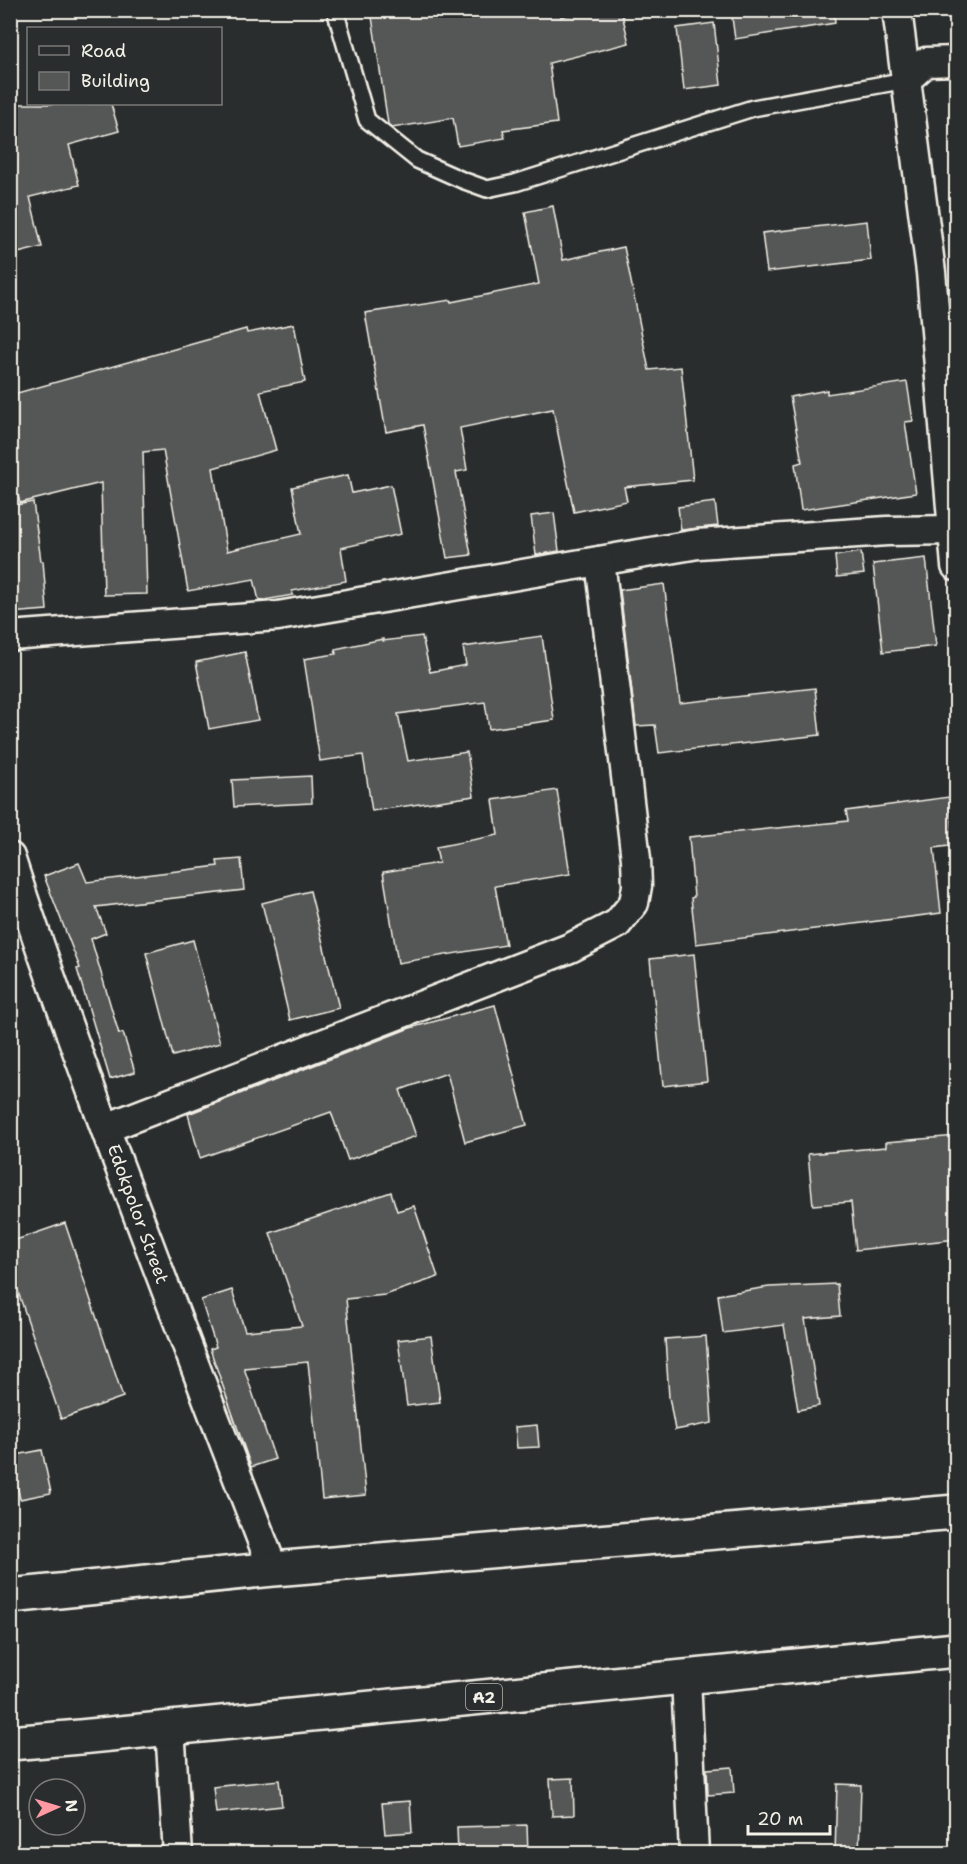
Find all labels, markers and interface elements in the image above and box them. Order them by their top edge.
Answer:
legend [27,27,222,105]
text: Road [81,39,126,63]
text: Building [81,69,150,93]
street label: Edokpolor Street [102,1141,174,1287]
road number: A2 [466,1684,502,1710]
north arrow [27,1777,87,1837]
scale bar [748,1798,830,1836]
text: N [61,1799,82,1813]
text: 20 m [757,1807,803,1831]

